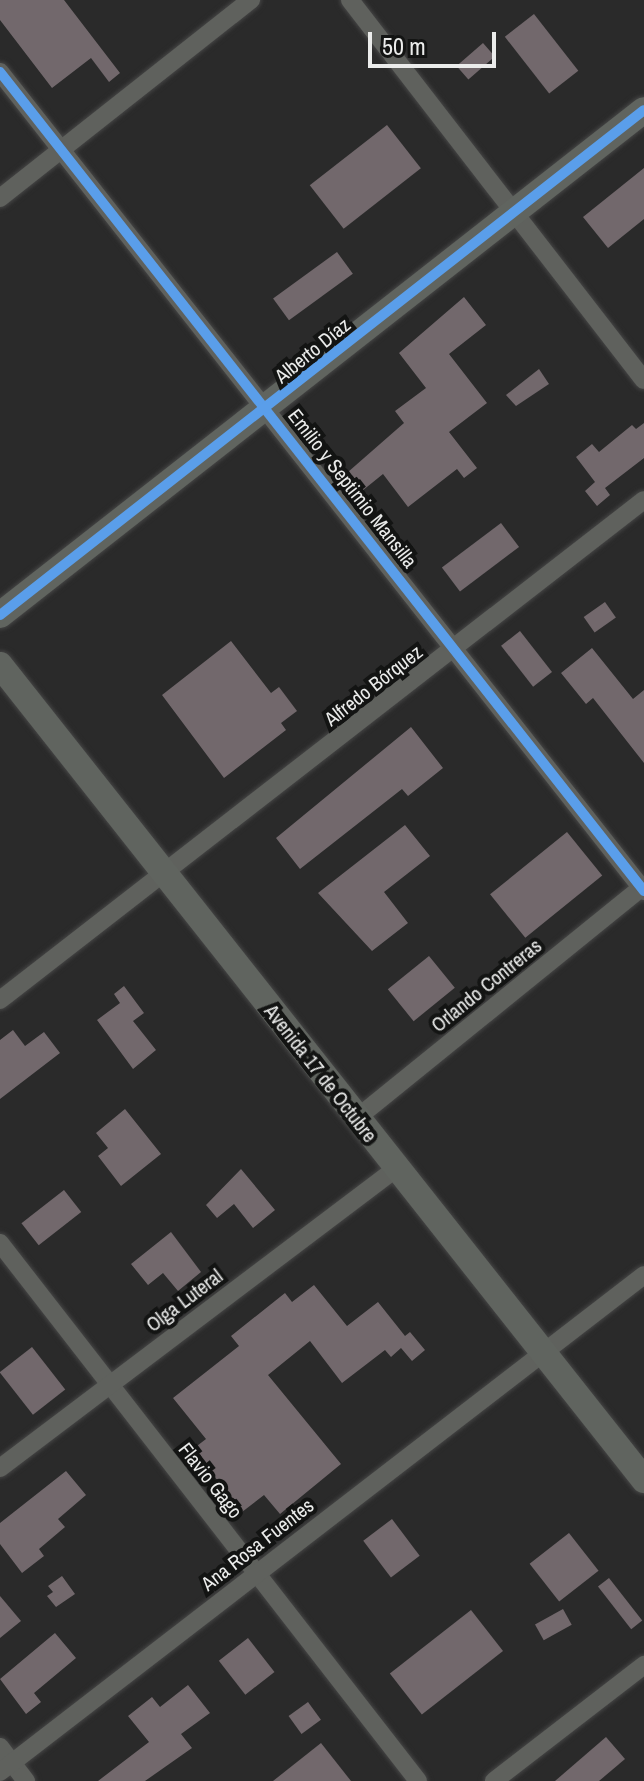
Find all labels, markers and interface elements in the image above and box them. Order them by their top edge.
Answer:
scale bar [372,16,500,66]
text: 50 m [382,30,426,62]
street label: Alberto Díaz [269,312,355,388]
street label: Emilio y Septimio Mansilla [283,404,423,572]
street label: Alfredo Bórquez [319,639,427,731]
street label: Orlando Contreras [426,933,546,1037]
street label: Avenida 17 de Octubre [260,999,382,1147]
street label: Olga Luteral [141,1264,227,1336]
street label: Flavio Gago [174,1437,248,1523]
street label: Ana Rosa Fuentes [196,1493,318,1595]

